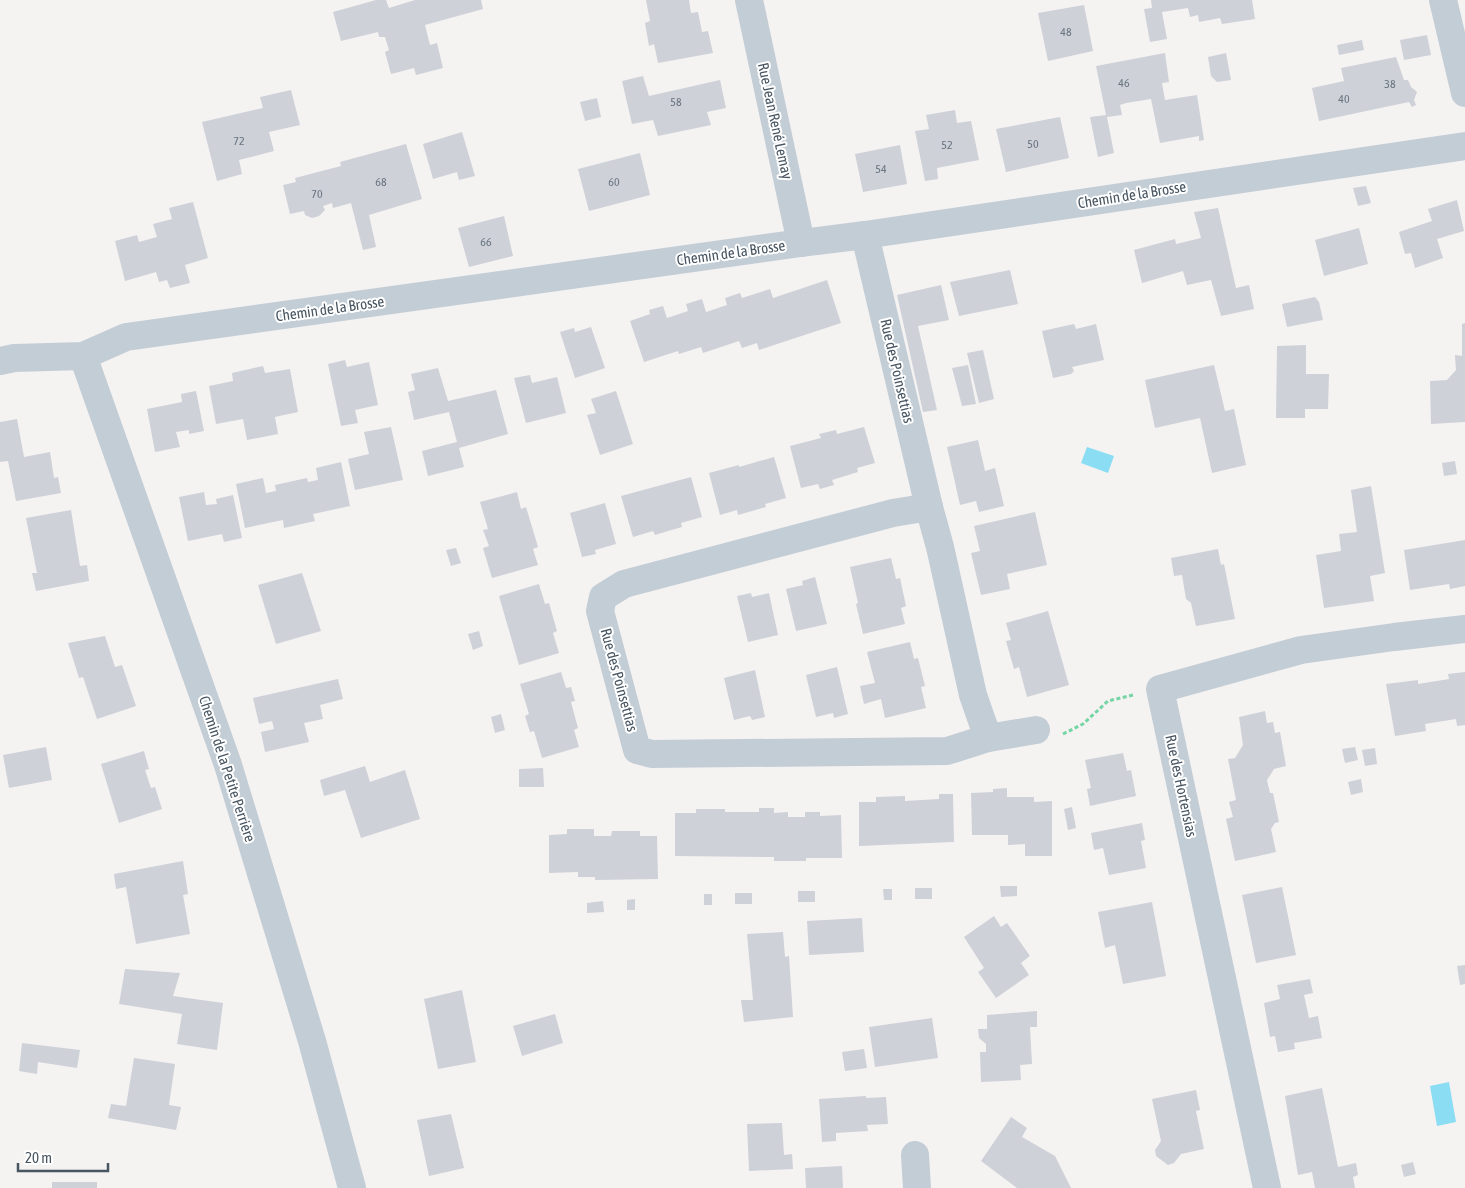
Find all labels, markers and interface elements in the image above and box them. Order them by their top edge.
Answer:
house number: 48 [1060,25,1072,39]
street label: Rue Jean René Lemay [755,61,796,181]
house number: 46 [1118,76,1130,90]
house number: 38 [1384,77,1396,91]
house number: 40 [1338,92,1350,106]
house number: 58 [670,95,682,109]
house number: 72 [233,134,245,148]
house number: 50 [1027,137,1039,151]
house number: 52 [941,138,953,152]
house number: 54 [875,162,887,176]
house number: 68 [375,175,387,189]
house number: 60 [608,175,620,189]
street label: Chemin de la Brosse [1077,178,1187,211]
house number: 70 [311,187,323,201]
house number: 66 [480,235,492,249]
street label: Chemin de la Brosse [676,236,786,269]
street label: Chemin de la Brosse [275,292,385,325]
street label: Rue des Poinsettias [877,317,918,425]
street label: Rue des Poinsettias [598,626,641,733]
street label: Chemin de la Petite Perrière [196,694,259,844]
street label: Rue des Hortensias [1162,733,1201,839]
scale bar [18,1140,108,1172]
text: 20 m [25,1149,52,1166]

